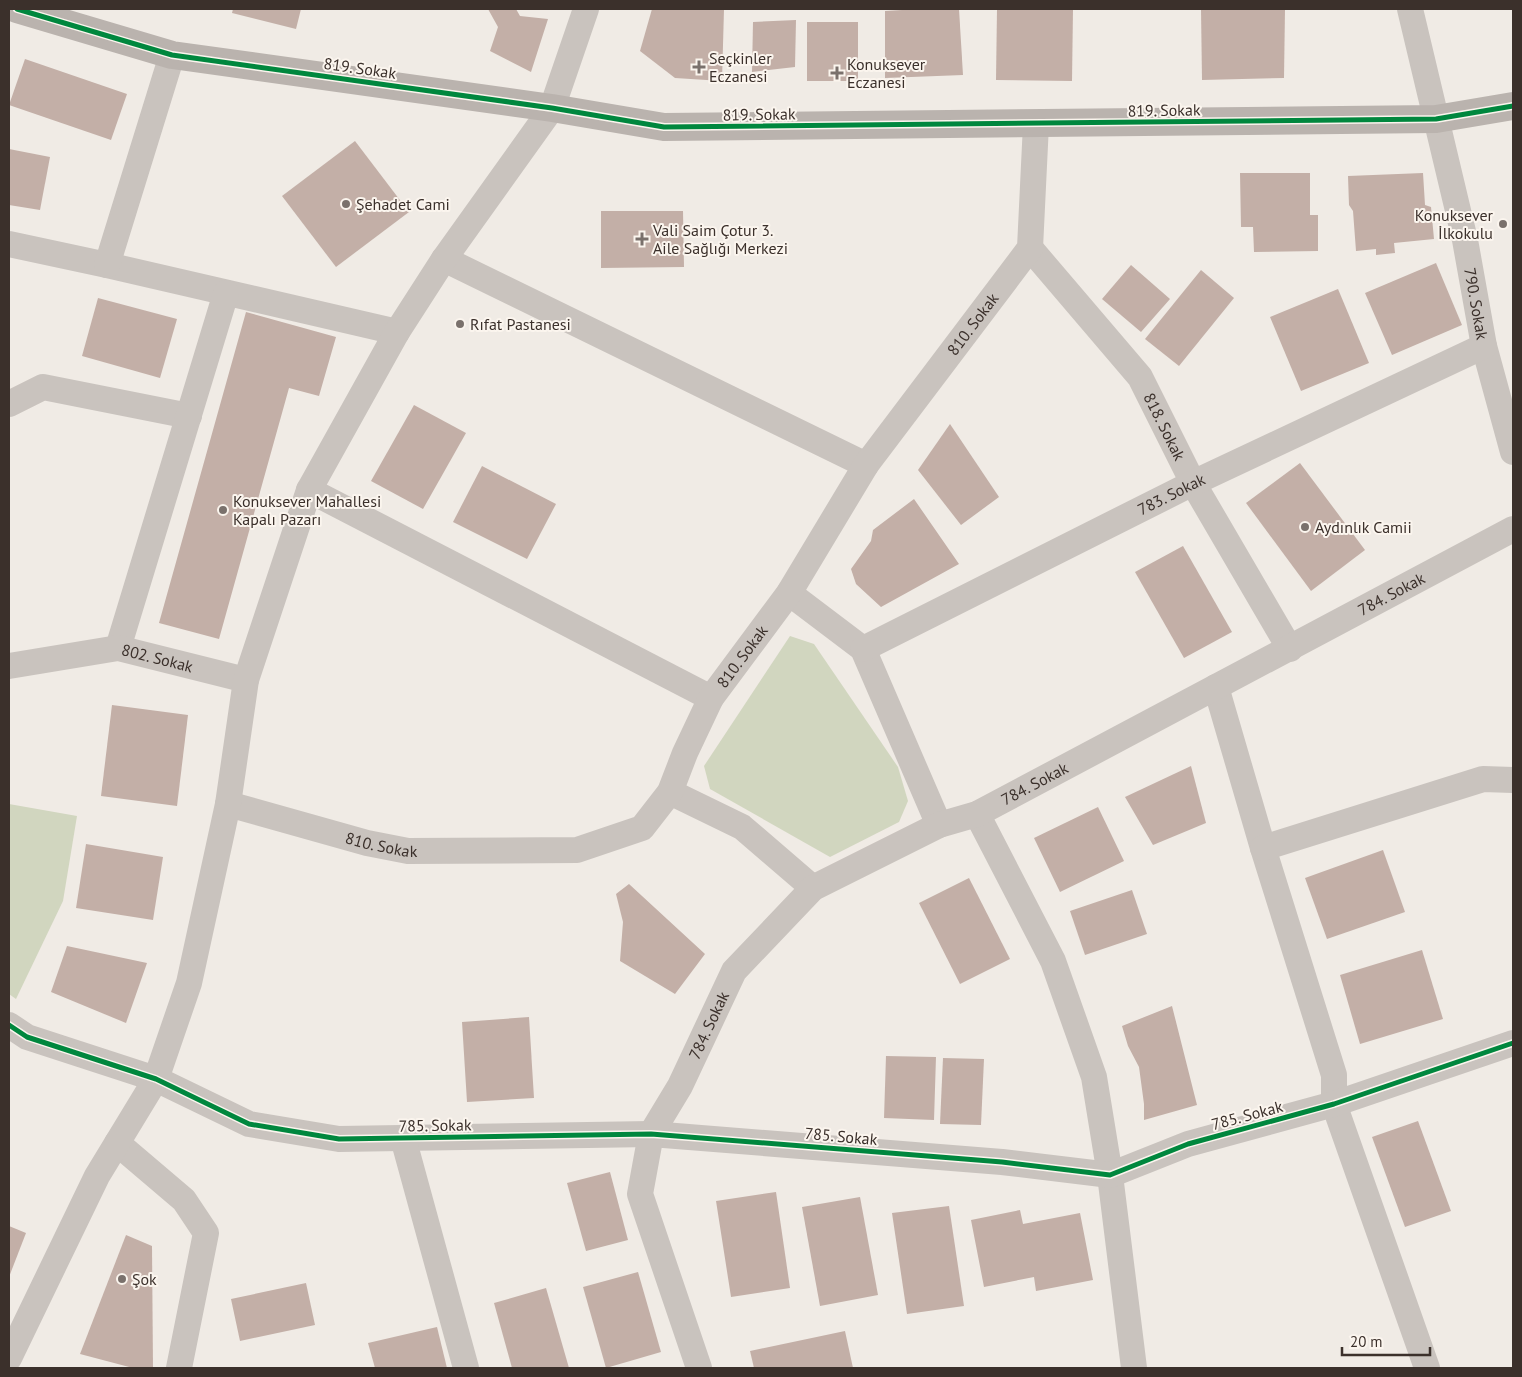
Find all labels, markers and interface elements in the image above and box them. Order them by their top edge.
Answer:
place label: Seçkinler Eczanesi [709,48,772,86]
street label: 819. Sokak [322,53,398,83]
place label: Konuksever Eczanesi [847,54,926,92]
marker: Seçkinler Eczanesi [693,61,705,73]
marker: Konuksever Eczanesi [831,67,843,79]
street label: 819. Sokak [1127,99,1201,121]
street label: 819. Sokak [722,103,796,125]
place label: Şehadet Cami [356,194,450,214]
marker: Şehadet Cami [340,198,352,210]
place label: Konuksever İlkokulu [1415,205,1494,243]
marker: Konuksever İlkokulu [1497,218,1509,230]
place label: Vali Saim Çotur 3. Aile Sağlığı Merkezi [652,220,788,258]
marker: Vali Saim Çotur 3. Aile Sağlığı Merkezi [635,232,649,246]
street label: 790. Sokak [1460,266,1493,342]
street label: 810. Sokak [943,289,1003,359]
place label: Rıfat Pastanesi [470,314,571,334]
marker: Rıfat Pastanesi [454,318,466,330]
street label: 818. Sokak [1140,389,1190,464]
street label: 783. Sokak [1134,469,1209,519]
place label: Konuksever Mahallesi Kapalı Pazarı [233,491,381,529]
marker: Konuksever Mahallesi Kapalı Pazarı [217,504,229,516]
place label: Aydınlık Camii [1315,517,1412,537]
marker: Aydınlık Camii [1299,521,1311,533]
street label: 784. Sokak [1354,568,1428,620]
street label: 810. Sokak [712,621,772,692]
street label: 802. Sokak [119,639,195,676]
street label: 784. Sokak [998,757,1072,809]
street label: 810. Sokak [343,827,418,861]
street label: 784. Sokak [684,988,733,1062]
street label: 785. Sokak [1209,1096,1285,1134]
street label: 785. Sokak [398,1114,472,1136]
street label: 785. Sokak [804,1123,879,1149]
place label: Şok [132,1269,157,1289]
marker: Şok [116,1273,128,1285]
scale bar [1342,1324,1430,1356]
text: 20 m [1350,1332,1383,1351]

